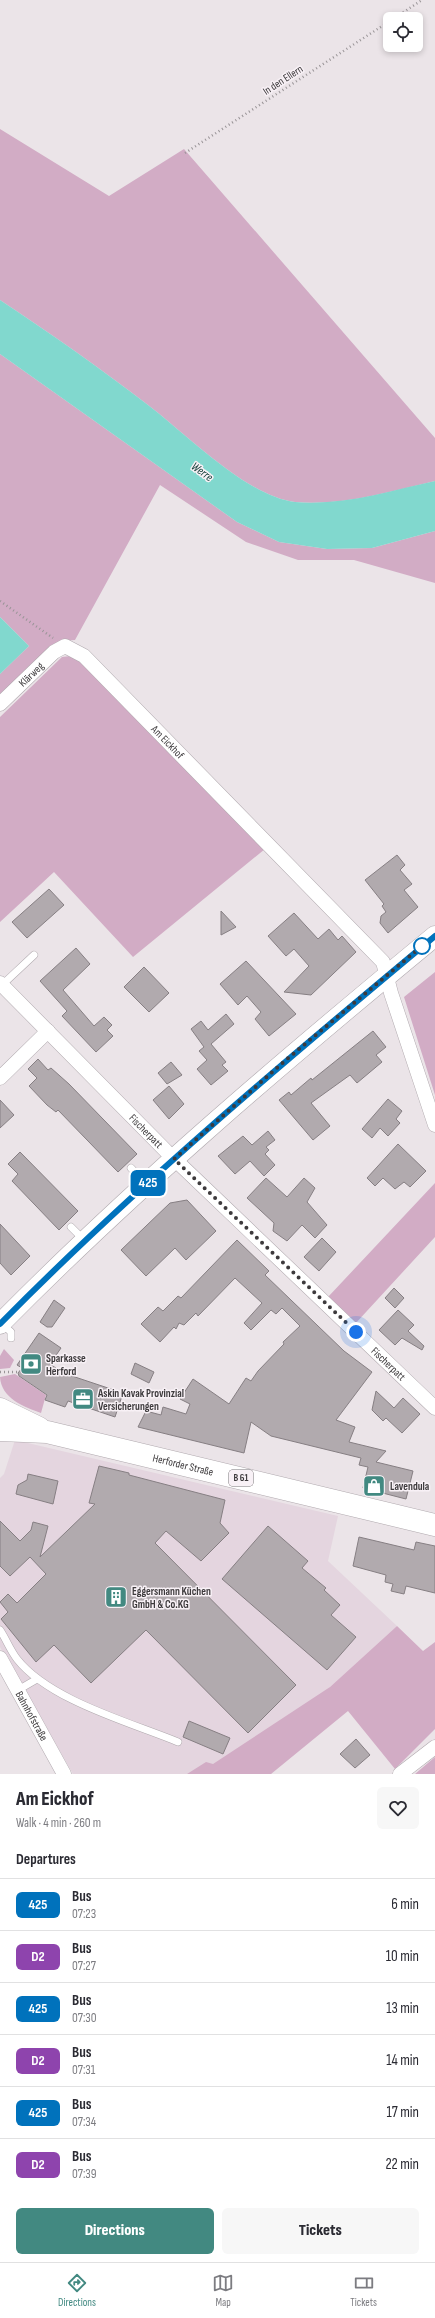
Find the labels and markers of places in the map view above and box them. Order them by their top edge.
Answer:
unlabelled marker [413,937,431,955]
bank icon: Sparkasse Herford [18,1351,44,1377]
place label: Sparkasse Herford [46,1352,86,1378]
office icon: Askin Kavak Provinzial Versicherungen [70,1386,96,1412]
place label: Askin Kavak Provinzial Versicherungen [97,1387,184,1413]
shop icon: Lavendula [361,1473,387,1499]
place label: Lavendula [390,1480,430,1493]
building icon: Eggersmann Küchen GmbH & Co.KG [103,1584,129,1610]
place label: Eggersmann Küchen GmbH & Co.KG [132,1585,211,1611]

